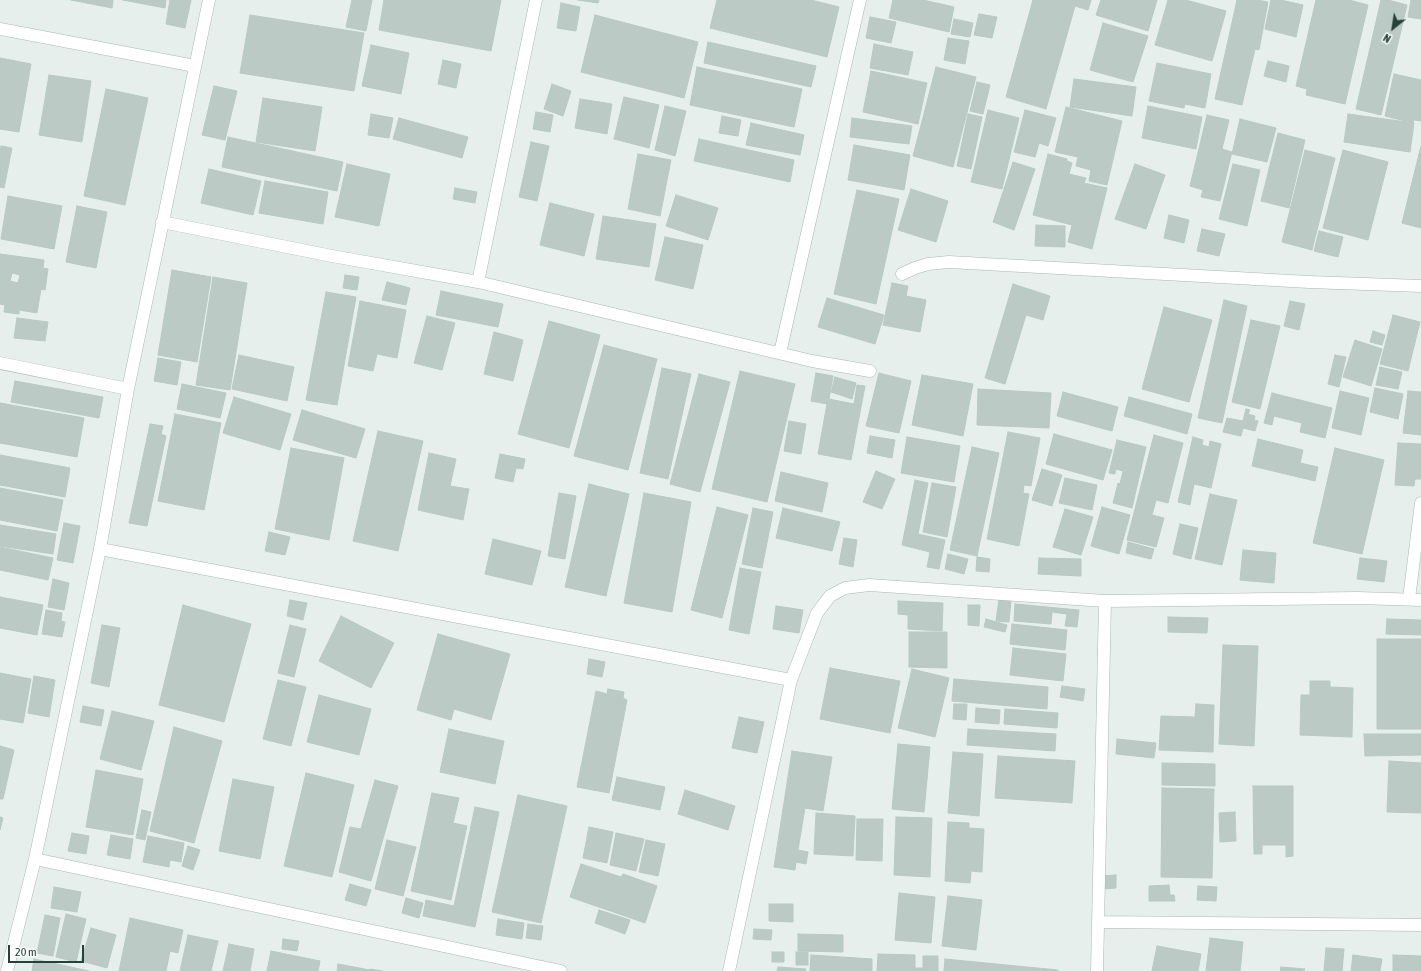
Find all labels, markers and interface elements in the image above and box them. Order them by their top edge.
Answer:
north arrow [1373,8,1413,48]
text: N [1381,32,1393,45]
scale bar [10,937,86,963]
text: 20 m [15,945,37,959]

